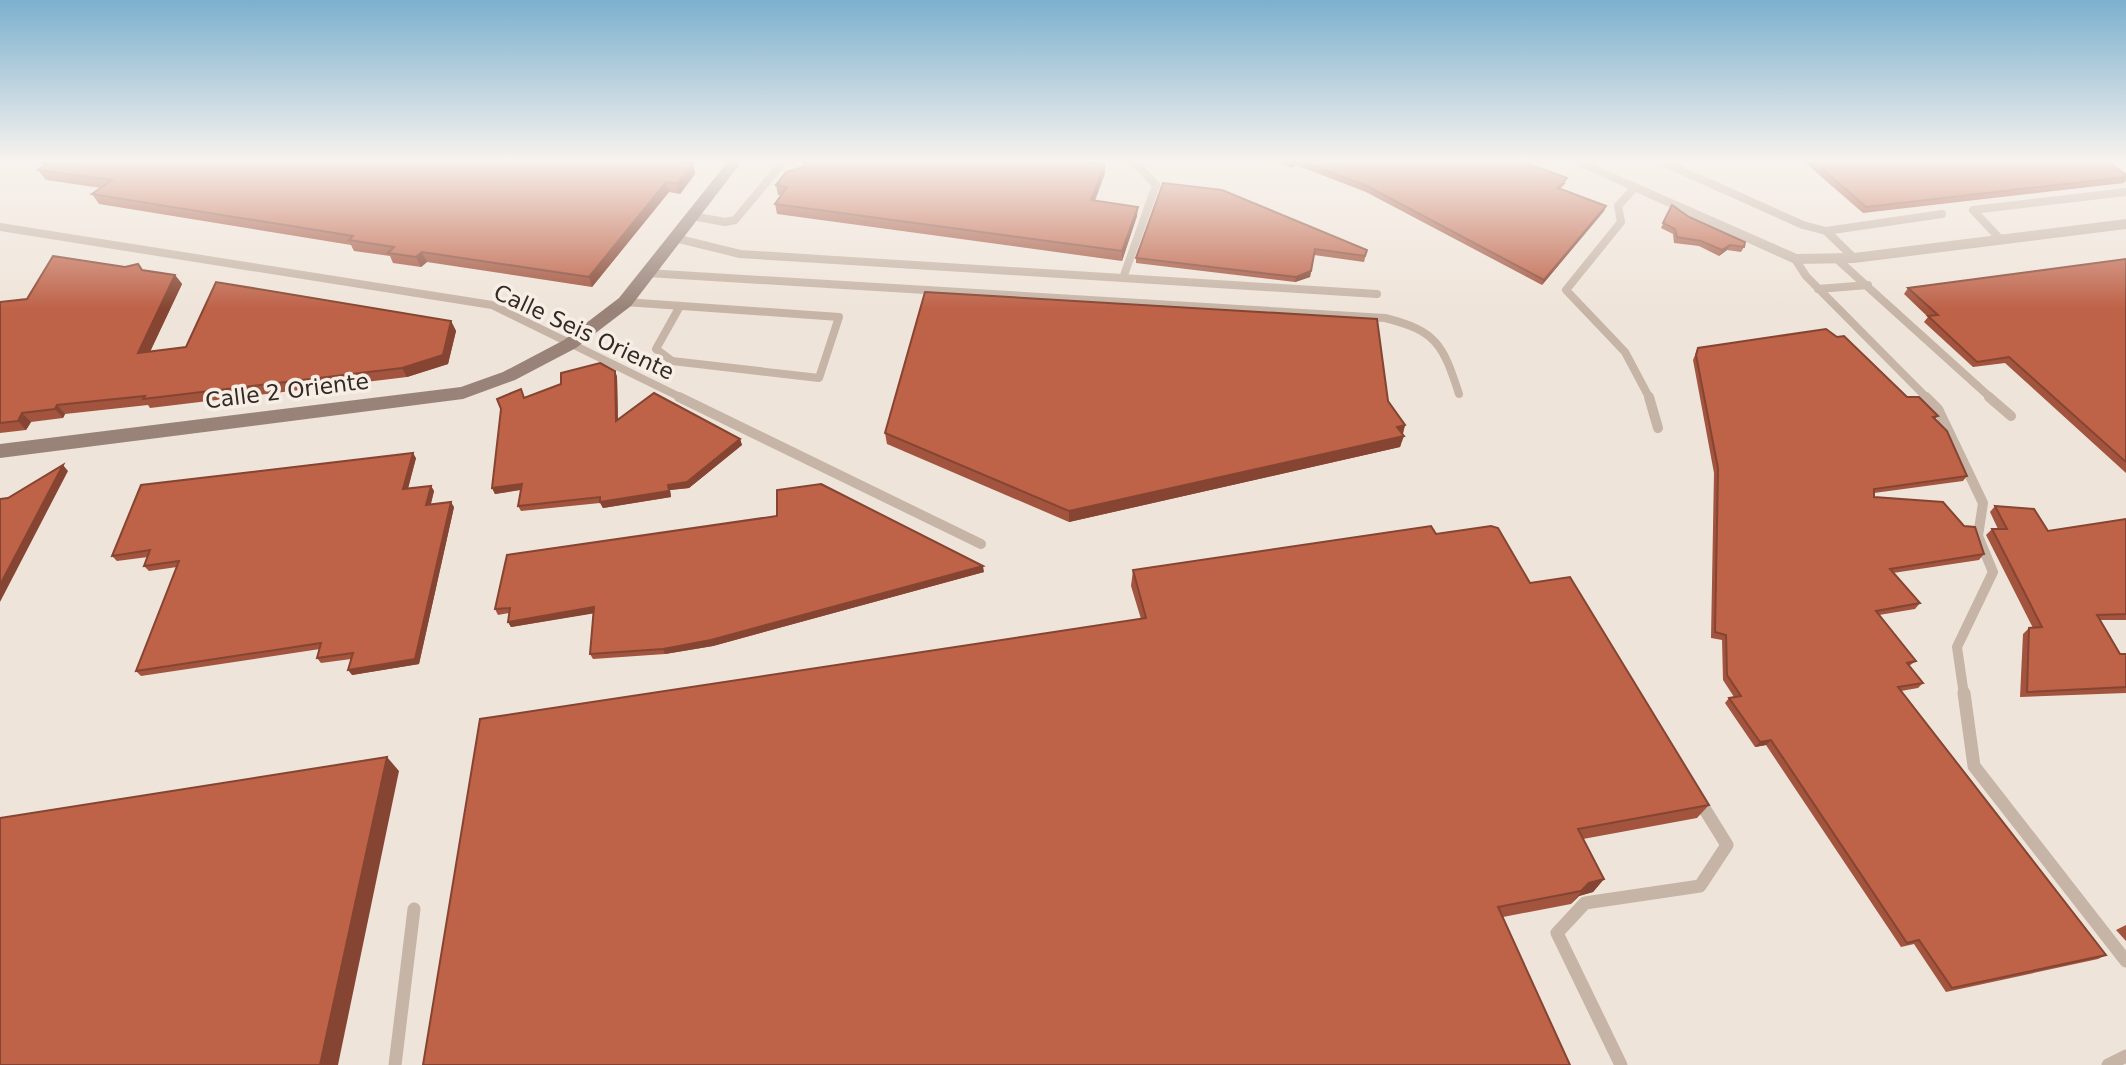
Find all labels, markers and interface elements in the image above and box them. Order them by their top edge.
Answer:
street label: Calle Seis Oriente [490,279,678,385]
street label: Calle 2 Oriente [204,369,370,413]

